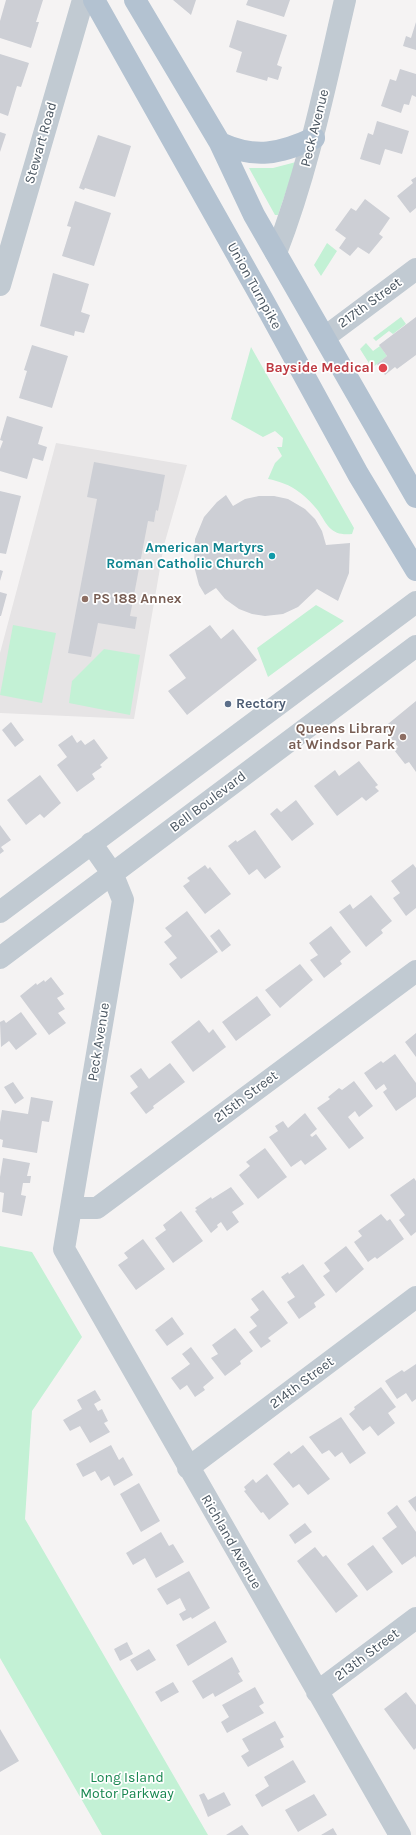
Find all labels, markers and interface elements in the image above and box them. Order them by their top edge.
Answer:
street label: Peck Avenue [297,87,333,169]
street label: Stewart Road [21,100,61,186]
street label: Union Turnpike [223,240,285,332]
street label: 217th Street [335,274,405,332]
place label: Bayside Medical [265,360,374,376]
marker: Bayside Medical [377,362,389,374]
place label: American Martyrs Roman Catholic Church [106,540,264,572]
marker: American Martyrs Roman Catholic Church [267,551,277,561]
place label: PS 188 Annex [93,591,182,607]
marker: PS 188 Annex [80,594,90,604]
place label: Rectory [236,696,286,712]
marker: Rectory [223,699,233,709]
place label: Queens Library at Windsor Park [288,721,395,754]
marker: Queens Library at Windsor Park [398,732,408,742]
street label: Bell Boulevard [167,768,249,836]
street label: Peck Avenue [84,1001,114,1083]
street label: 215th Street [211,1067,281,1127]
street label: 214th Street [267,1353,337,1413]
street label: Richland Avenue [197,1492,265,1592]
street label: 213th Street [331,1625,403,1685]
park label: Long Island Motor Parkway [80,1770,174,1802]

